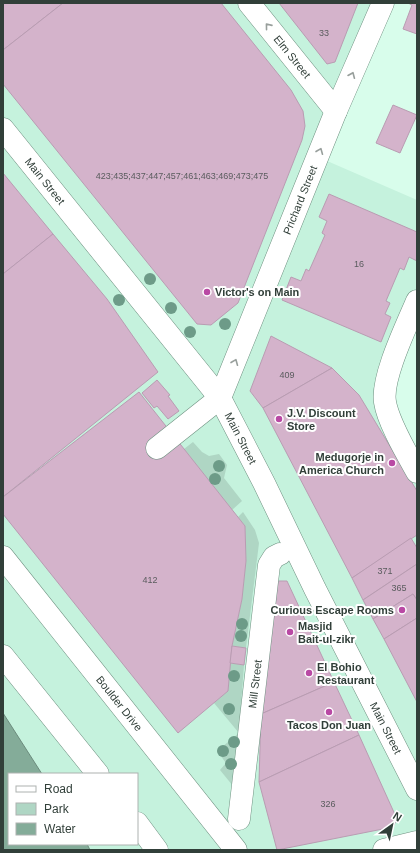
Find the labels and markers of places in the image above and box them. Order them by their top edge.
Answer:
place label: Victor's on Main [215,286,300,298]
marker: Victor's on Main [202,287,212,297]
place label: J.V. Discount Store [287,407,356,432]
marker: J.V. Discount Store [274,414,284,424]
place label: Medugorje in America Church [299,451,384,476]
marker: Medugorje in America Church [387,458,397,468]
place label: Curious Escape Rooms [271,604,394,616]
marker: Curious Escape Rooms [397,605,407,615]
place label: Masjid Bait-ul-zikr [298,620,356,645]
marker: Masjid Bait-ul-zikr [285,627,295,637]
place label: El Bohio Restaurant [317,661,375,686]
marker: El Bohio Restaurant [304,668,314,678]
marker: Tacos Don Juan [324,707,334,717]
place label: Tacos Don Juan [287,719,371,731]

